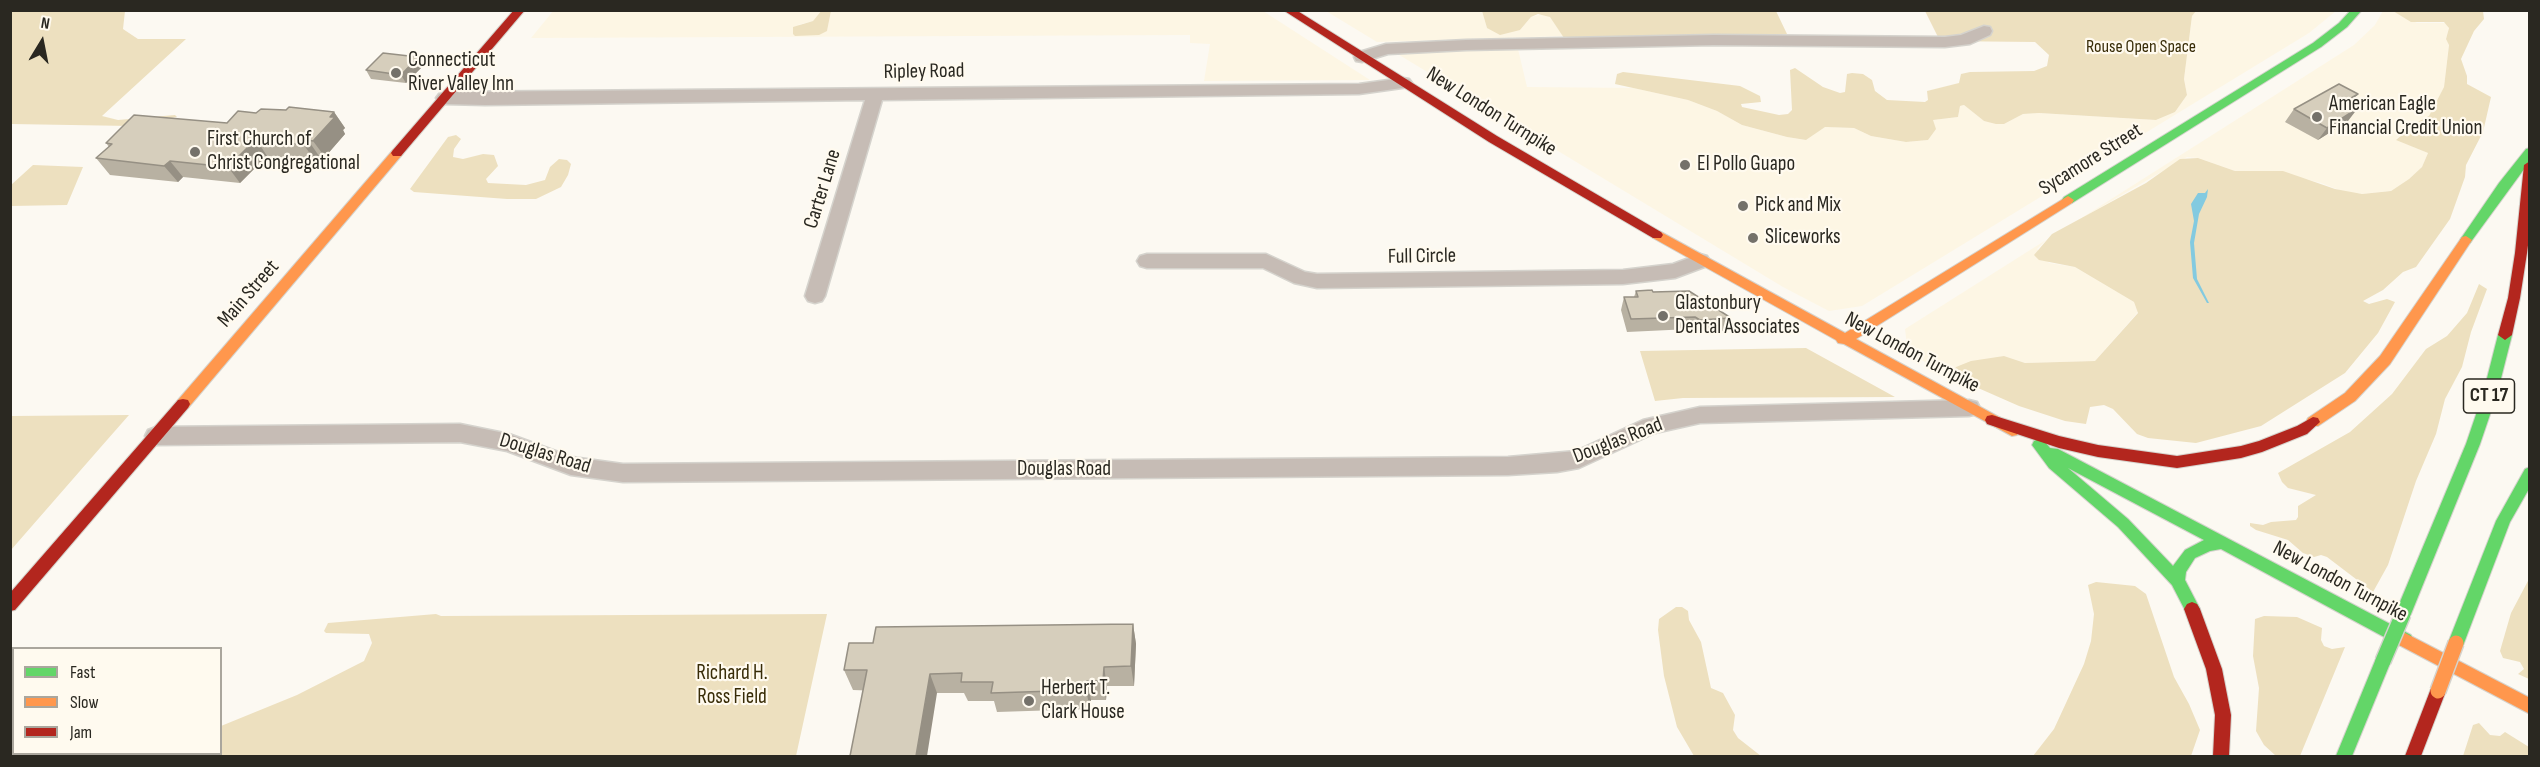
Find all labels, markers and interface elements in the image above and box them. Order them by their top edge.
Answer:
north arrow [12,12,72,72]
text: N [39,14,51,34]
park label: Rouse Open Space [2086,36,2196,58]
place label: Connecticut River Valley Inn [408,48,514,98]
street label: Ripley Road [883,59,965,85]
street label: New London Turnpike [1421,62,1561,162]
marker: Connecticut River Valley Inn [389,66,403,80]
place label: American Eagle Financial Credit Union [2329,92,2483,142]
marker: American Eagle Financial Credit Union [2310,110,2324,124]
street label: Sycamore Street [2035,118,2147,202]
place label: First Church of Christ Congregational [207,127,360,177]
marker: First Church of Christ Congregational [188,145,202,159]
street label: Carter Lane [799,146,847,232]
place label: El Pollo Guapo [1697,152,1795,178]
marker: El Pollo Guapo [1678,158,1692,172]
place label: Pick and Mix [1755,193,1841,219]
marker: Pick and Mix [1736,199,1750,213]
place label: Sliceworks [1765,225,1841,251]
marker: Sliceworks [1746,231,1760,245]
street label: Full Circle [1388,244,1456,270]
street label: Main Street [213,255,285,333]
place label: Glastonbury Dental Associates [1675,291,1800,341]
street label: New London Turnpike [1840,307,1984,399]
marker: Glastonbury Dental Associates [1656,309,1670,323]
road number: CT 17 [2464,379,2514,413]
street label: Douglas Road [1570,412,1666,470]
street label: Douglas Road [496,428,594,480]
street label: Douglas Road [1017,457,1111,483]
street label: New London Turnpike [2268,536,2412,628]
legend [12,647,222,755]
park label: Richard H. Ross Field [696,661,768,711]
text: Fast [70,662,95,683]
place label: Herbert T. Clark House [1041,676,1125,726]
text: Slow [70,692,99,713]
marker: Herbert T. Clark House [1022,694,1036,708]
text: Jam [70,722,92,743]

